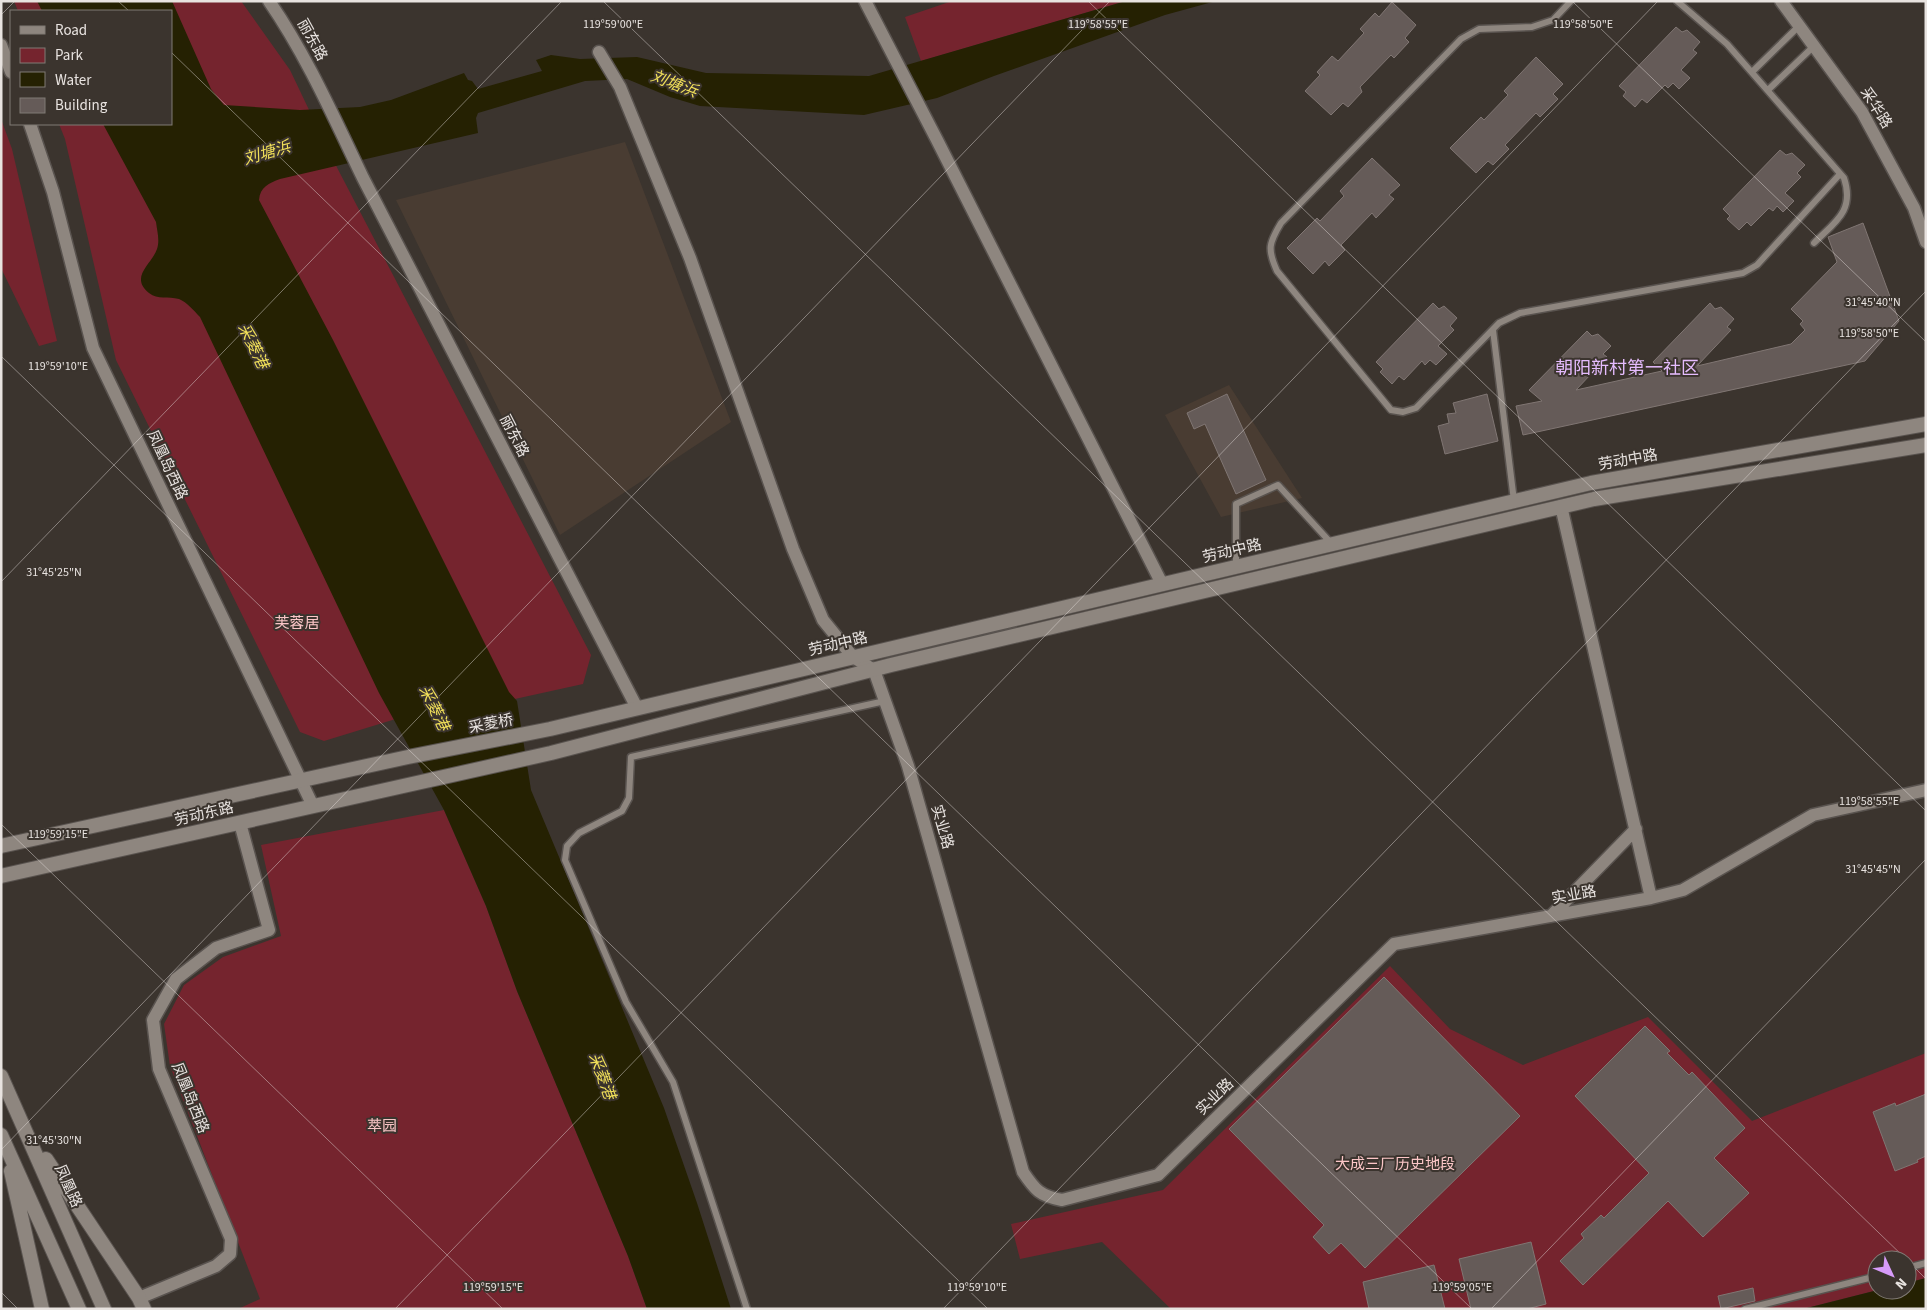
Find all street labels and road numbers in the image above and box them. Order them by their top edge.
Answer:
street label: 丽东路 [292,15,332,65]
street label: 采华路 [1855,83,1897,133]
street label: 丽东路 [494,411,534,461]
street label: 凤凰岛西路 [142,427,192,503]
street label: 劳动中路 [1597,444,1659,476]
street label: 劳动中路 [1200,534,1264,568]
street label: 劳动中路 [806,627,870,661]
street label: 采菱桥 [467,709,515,739]
street label: 劳动东路 [172,797,236,831]
street label: 实业路 [926,802,958,852]
street label: 实业路 [1550,881,1598,909]
street label: 凤凰岛西路 [166,1059,214,1137]
street label: 实业路 [1192,1074,1238,1120]
street label: 凤凰路 [49,1161,87,1211]

